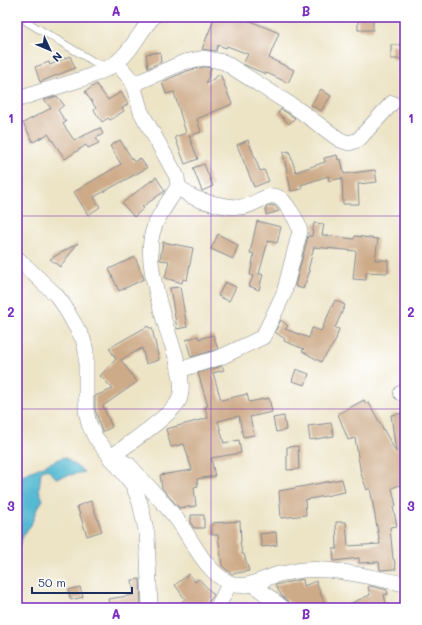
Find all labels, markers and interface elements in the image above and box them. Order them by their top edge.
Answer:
text: A [111,2,121,19]
text: B [302,2,311,19]
north arrow [30,30,70,70]
text: N [49,49,66,66]
text: 1 [8,109,14,126]
text: 1 [408,109,414,126]
text: 2 [7,303,15,320]
text: 2 [407,303,415,320]
text: 3 [7,497,15,514]
text: 3 [407,497,415,514]
scale bar [32,569,132,595]
text: 50 m [38,574,66,590]
text: A [111,605,121,622]
text: B [302,605,311,622]

